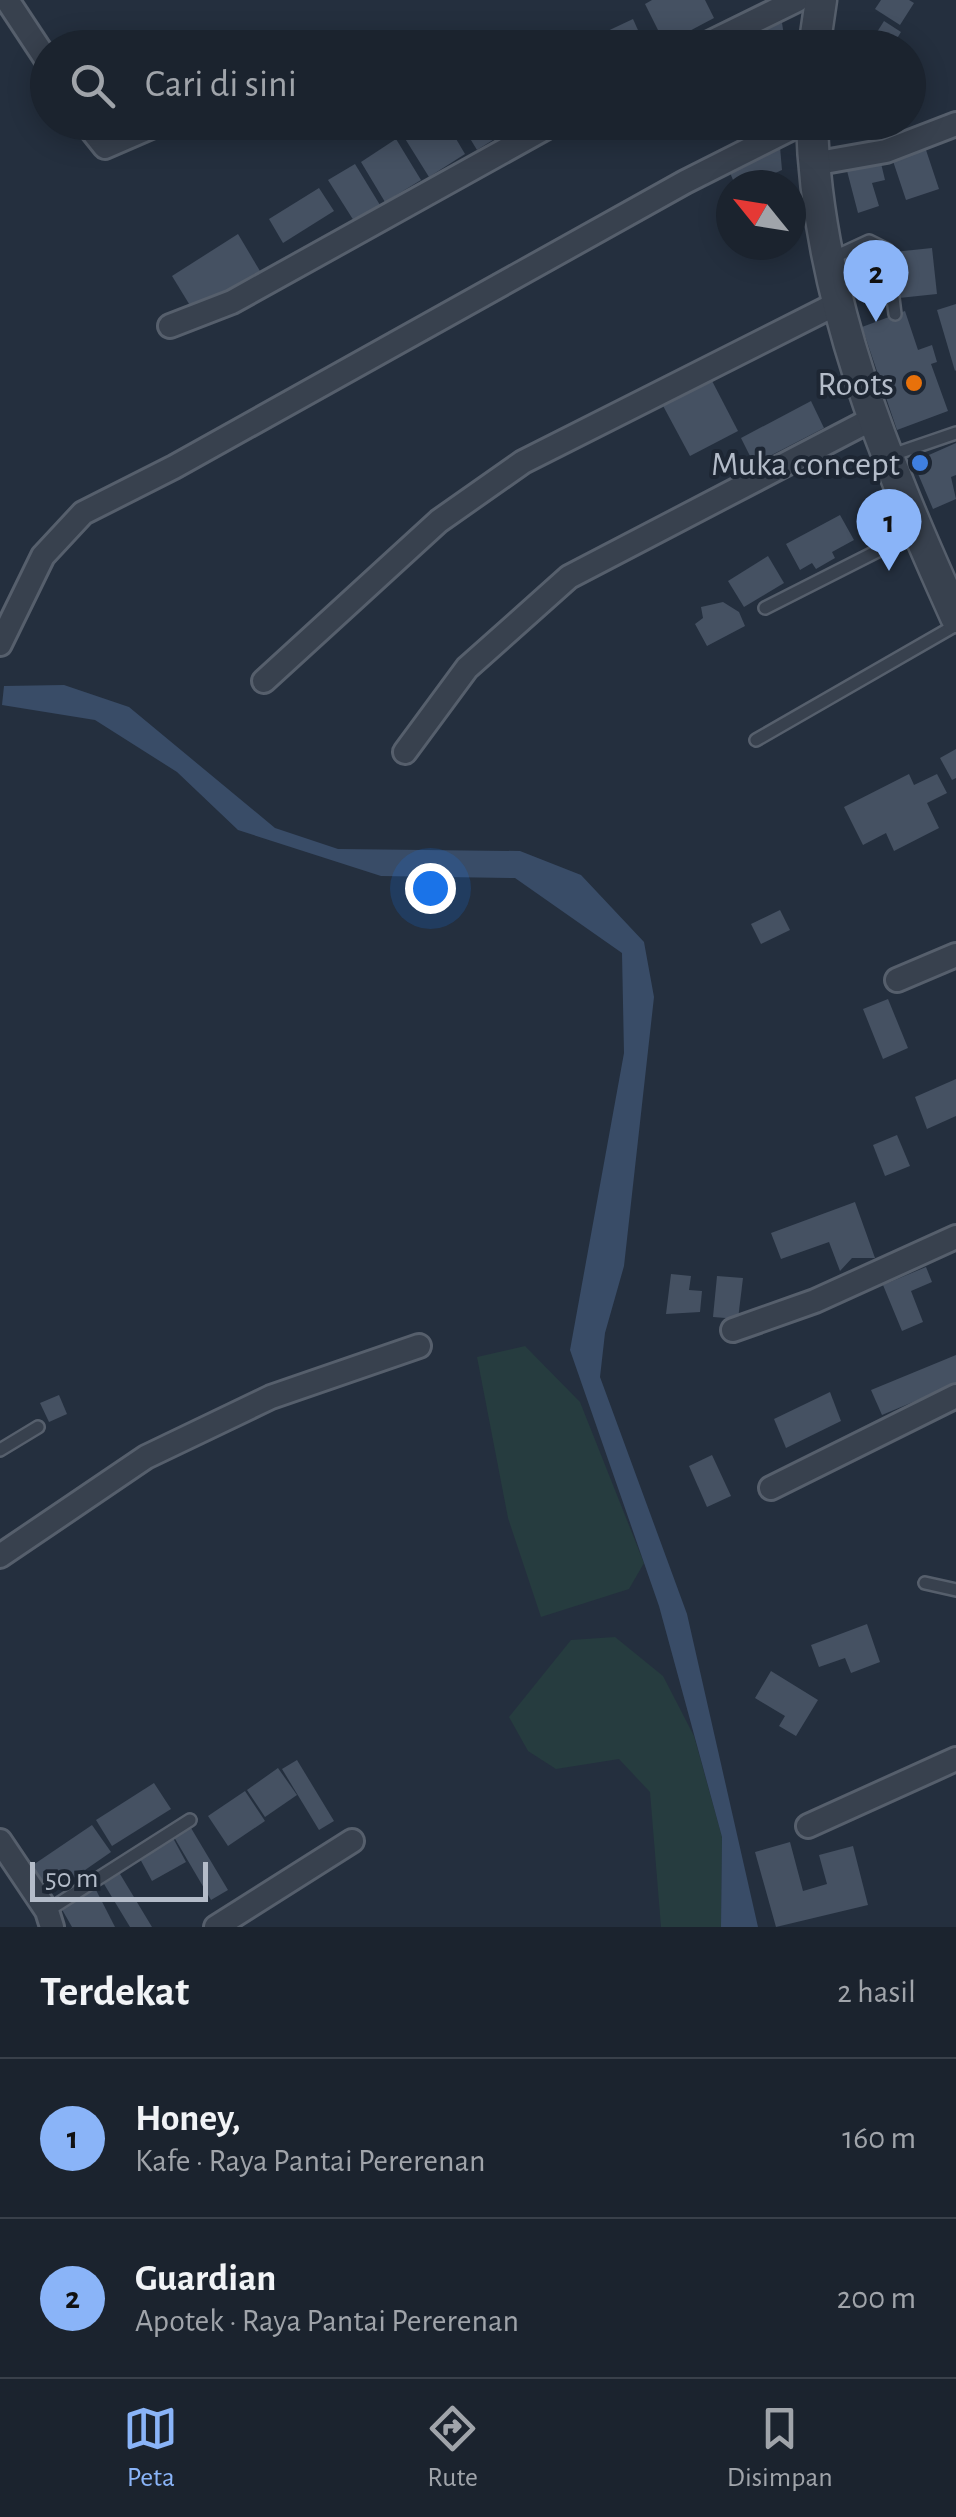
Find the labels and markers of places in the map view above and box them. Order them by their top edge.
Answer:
pin: 2 [844,240,908,322]
place label: Roots [817,367,894,402]
marker: Roots [903,372,925,394]
place label: Muka concept [711,447,900,482]
marker: Muka concept [909,452,931,474]
pin: 1 [856,488,922,571]

